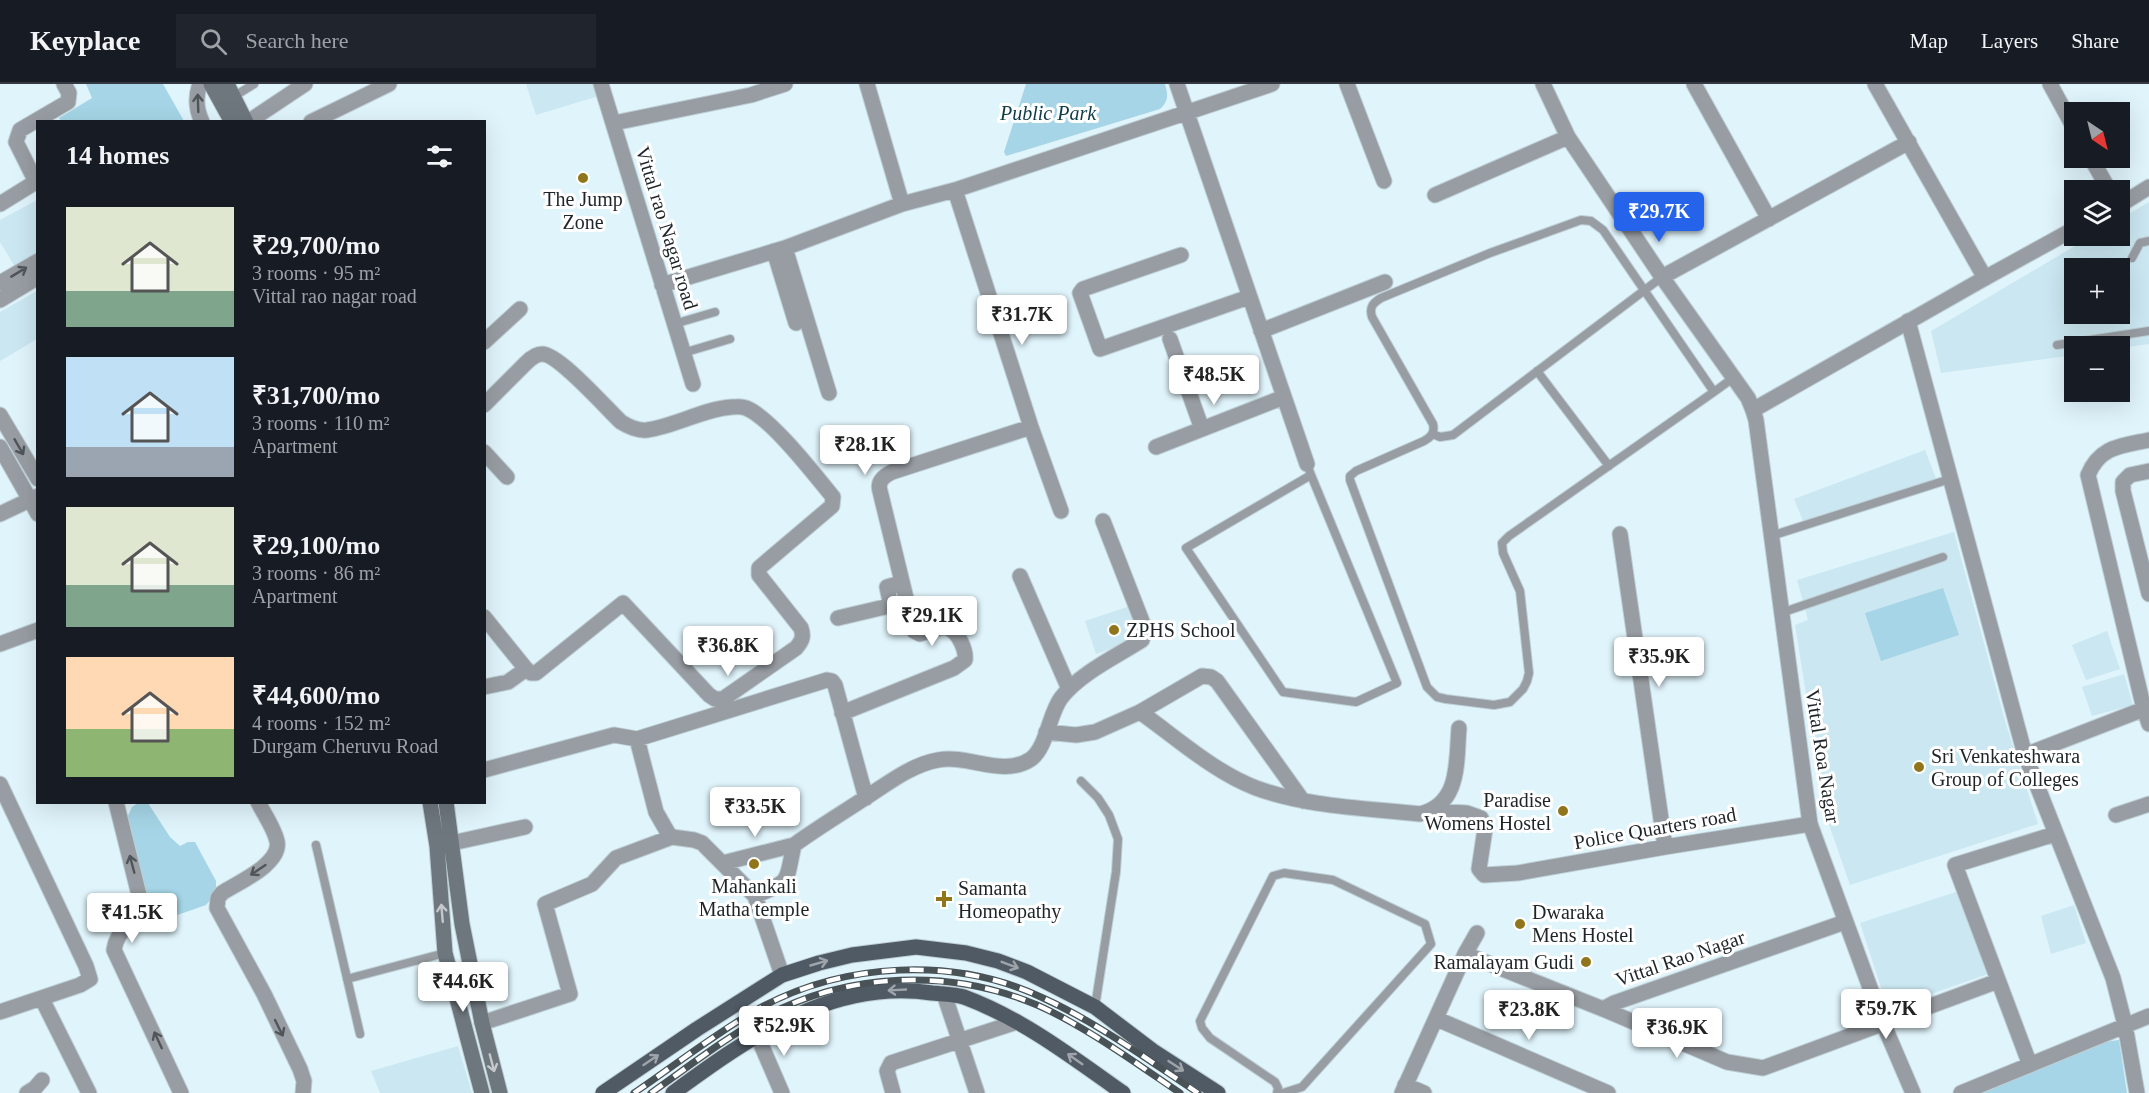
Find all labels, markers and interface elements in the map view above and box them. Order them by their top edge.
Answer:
search box [176,14,596,68]
text: Keyplace [30,25,140,56]
icon: search [197,25,230,58]
text: Search here [245,28,349,53]
text: Map [1910,29,1948,53]
text: Layers [1981,29,2038,53]
text: Share [2071,29,2119,53]
one-way arrow [192,94,203,113]
park label: Public Park [999,102,1097,124]
north arrow [2064,102,2130,168]
map controls [2064,102,2130,402]
icon: filters [423,140,456,173]
text: 14 homes [66,141,169,170]
street label: Vittal rao Nagar road [631,144,702,312]
marker: The Jump Zone [576,171,590,185]
button: layers [2064,180,2130,246]
place label: The Jump Zone [543,188,623,233]
pin: ₹29.7K [1610,192,1708,243]
text: ₹29.7K [1628,200,1690,222]
icon: home [114,231,186,303]
text: ₹29,700/mo [252,231,380,260]
button: + [2064,258,2130,324]
text: 3 rooms · 95 m² [252,262,380,284]
one-way arrow [10,266,27,278]
text: Vittal rao nagar road [252,285,417,307]
pin: ₹31.7K [973,295,1071,346]
text: ₹31.7K [991,303,1053,325]
button: − [2064,336,2130,402]
pin: ₹48.5K [1165,355,1263,406]
text: ₹48.5K [1183,363,1245,385]
icon: home [114,381,186,453]
text: ₹31,700/mo [252,381,380,410]
text: 3 rooms · 110 m² [252,412,389,434]
pin: ₹28.1K [816,425,914,476]
text: ₹28.1K [834,433,896,455]
text: Apartment [252,435,338,457]
one-way arrow [13,438,25,455]
icon: home [114,531,186,603]
text: ₹29,100/mo [252,531,380,560]
text: 3 rooms · 86 m² [252,562,380,584]
text: Apartment [252,585,338,607]
pin: ₹29.1K [883,596,981,647]
text: ₹29.1K [901,604,963,626]
place label: ZPHS School [1126,619,1236,641]
marker: ZPHS School [1107,623,1121,637]
pin: ₹36.8K [679,626,777,677]
text: ₹36.8K [697,634,759,656]
pin: ₹35.9K [1610,637,1708,688]
text: ₹35.9K [1628,645,1690,667]
icon: home [114,681,186,753]
text: ₹44,600/mo [252,681,380,710]
street label: Vittal Roa Nagar [1801,687,1845,825]
text: 4 rooms · 152 m² [252,712,390,734]
text: Durgam Cheruvu Road [252,735,438,757]
place label: Sri Venkateshwara Group of Colleges [1931,745,2080,791]
marker: Sri Venkateshwara Group of Colleges [1912,760,1926,774]
pin: ₹33.5K [706,787,804,838]
place label: Paradise Womens Hostel [1424,789,1551,834]
text: ₹33.5K [724,795,786,817]
street label: Police Quarters road [1572,803,1738,853]
marker: Paradise Womens Hostel [1556,804,1570,818]
one-way arrow [126,855,138,874]
marker: Mahankali Matha temple [747,857,761,871]
one-way arrow [251,864,267,876]
place label: Mahankali Matha temple [699,875,809,921]
place label: Samanta Homeopathy [958,877,1061,923]
marker: Samanta Homeopathy [935,890,953,908]
pin: ₹41.5K [83,893,181,944]
text: ₹41.5K [101,901,163,923]
place label: Dwaraka Mens Hostel [1532,901,1634,946]
one-way arrow [436,904,447,924]
marker: Dwaraka Mens Hostel [1513,917,1527,931]
street label: Vittal Rao Nagar [1612,925,1748,991]
place label: Ramalayam Gudi [1433,951,1574,974]
marker: Ramalayam Gudi [1579,955,1593,969]
one-way arrow [809,957,828,968]
one-way arrow [1000,961,1019,972]
pin: ₹44.6K [414,962,512,1013]
text: ₹44.6K [432,970,494,992]
one-way arrow [888,984,908,995]
pin: ₹59.7K [1837,989,1935,1040]
pin: ₹23.8K [1480,990,1578,1041]
text: ₹59.7K [1855,997,1917,1019]
text: ₹23.8K [1498,998,1560,1020]
pin: ₹52.9K [735,1006,833,1057]
pin: ₹36.9K [1628,1008,1726,1059]
text: ₹52.9K [753,1014,815,1036]
text: ₹36.9K [1646,1016,1708,1038]
one-way arrow [274,1018,286,1036]
one-way arrow [151,1031,163,1049]
one-way arrow [487,1053,499,1072]
one-way arrow [1068,1053,1084,1065]
one-way arrow [642,1054,659,1066]
one-way arrow [1168,1059,1185,1072]

